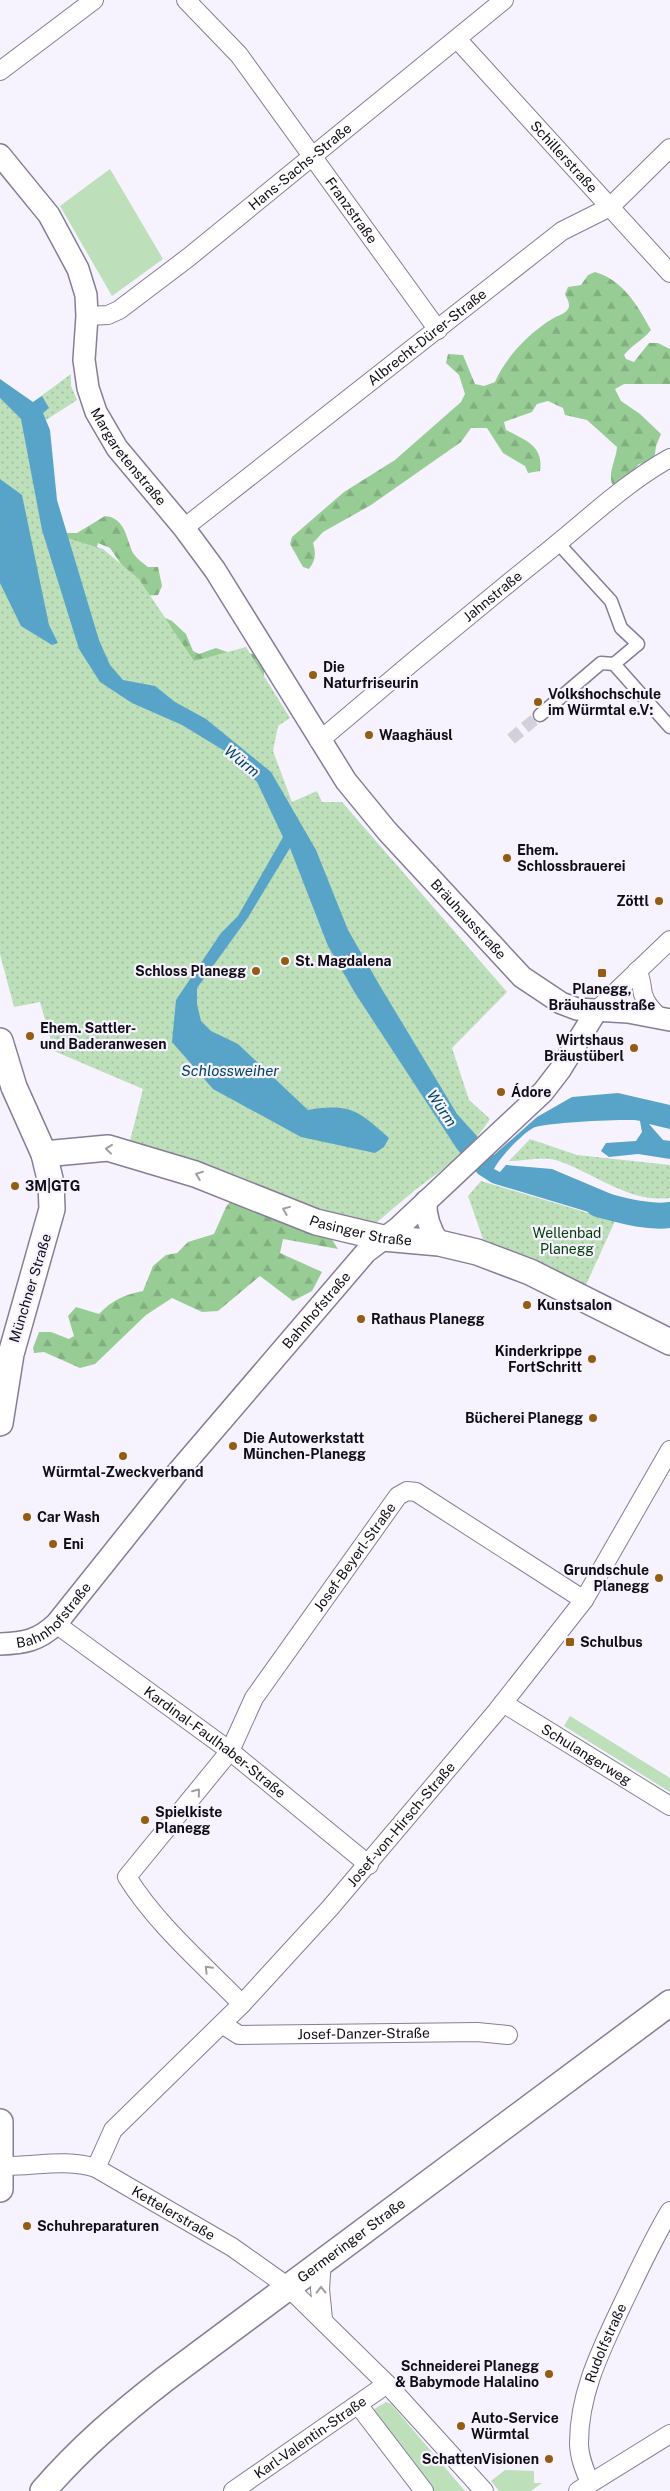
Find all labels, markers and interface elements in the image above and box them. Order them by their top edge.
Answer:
street label: Schillerstraße [527,117,601,196]
street label: Hans-Sachs-Straße [245,120,355,213]
street label: Franzstraße [322,174,381,246]
street label: Albrecht-Dürer-Straße [364,286,489,389]
street label: Margaretenstraße [87,405,170,509]
street label: Jahnstraße [460,568,525,625]
place label: Die Naturfriseurin [323,659,418,691]
marker: Die Naturfriseurin [307,669,319,681]
place label: Volkshochschule im Würmtal e.V: [548,686,661,718]
marker: Volkshochschule im Würmtal e.V: [532,696,544,708]
place label: Waaghäusl [379,727,453,743]
marker: Waaghäusl [363,729,375,741]
water label: Würm [221,742,263,780]
place label: Ehem. Schlossbrauerei [517,842,625,874]
marker: Ehem. Schlossbrauerei [501,852,513,864]
street label: Bräuhausstraße [428,876,509,963]
place label: Zöttl [616,893,649,909]
marker: Zöttl [653,895,665,907]
place label: St. Magdalena [295,953,392,969]
marker: St. Magdalena [279,955,291,967]
place label: Schloss Planegg [135,963,246,979]
marker: Schloss Planegg [250,965,262,977]
marker: Planegg, Bräuhausstraße [596,967,608,979]
place label: Planegg, Bräuhausstraße [549,981,655,1013]
place label: Ehem. Sattler- und Baderanwesen [40,1020,167,1052]
marker: Ehem. Sattler- und Baderanwesen [24,1030,36,1042]
place label: Wirtshaus Bräustüberl [544,1032,624,1064]
marker: Wirtshaus Bräustüberl [628,1042,640,1054]
water label: Schlossweiher [181,1062,279,1079]
place label: Ádore [511,1083,551,1100]
marker: Ádore [495,1086,507,1098]
water label: Würm [424,1087,460,1129]
one-way arrow [105,1144,113,1155]
one-way arrow [195,1171,204,1181]
place label: 3M|GTG [25,1178,80,1194]
marker: 3M|GTG [9,1180,21,1192]
one-way arrow [282,1206,291,1216]
street label: Pasinger Straße [307,1212,413,1249]
park label: Wellenbad Planegg [533,1225,601,1257]
street label: Münchner Straße [6,1232,54,1344]
street label: Bahnhofstraße [279,1268,354,1352]
place label: Kunstsalon [537,1297,612,1313]
marker: Kunstsalon [521,1299,533,1311]
place label: Rathaus Planegg [371,1311,485,1327]
marker: Rathaus Planegg [355,1313,367,1325]
place label: Kinderkrippe FortSchritt [495,1343,582,1375]
marker: Kinderkrippe FortSchritt [586,1353,598,1365]
place label: Bücherei Planegg [465,1410,583,1426]
marker: Bücherei Planegg [587,1412,599,1424]
place label: Die Autowerkstatt München-Planegg [243,1430,366,1462]
marker: Die Autowerkstatt München-Planegg [227,1440,239,1452]
marker: Würmtal-Zweckverband [117,1450,129,1462]
place label: Würmtal-Zweckverband [42,1464,204,1480]
street label: Josef-Beyerl-Straße [311,1499,399,1614]
place label: Car Wash [37,1509,100,1525]
marker: Car Wash [21,1511,33,1523]
place label: Eni [63,1536,84,1552]
marker: Eni [47,1538,59,1550]
place label: Grundschule Planegg [563,1562,649,1594]
marker: Grundschule Planegg [653,1572,665,1584]
street label: Bahnhofstraße [15,1579,94,1651]
place label: Schulbus [580,1634,643,1650]
marker: Schulbus [564,1636,576,1648]
street label: Kardinal-Faulhaber-Straße [141,1683,289,1801]
street label: Schulangerweg [538,1721,635,1788]
street label: Josef-von-Hirsch-Straße [344,1759,458,1890]
one-way arrow [191,1789,199,1798]
place label: Spielkiste Planegg [155,1804,222,1836]
marker: Spielkiste Planegg [139,1814,151,1826]
one-way arrow [205,1966,214,1975]
street label: Josef-Danzer-Straße [297,2025,430,2042]
street label: Kettelerstraße [129,2183,218,2243]
street label: Germeringer Straße [294,2195,408,2286]
place label: Schuhreparaturen [37,2218,159,2234]
marker: Schuhreparaturen [21,2220,33,2232]
one-way arrow [316,2285,326,2293]
street label: Rudolfstraße [582,2301,630,2385]
place label: Schneiderei Planegg & Babymode Halalino [395,2358,539,2390]
marker: Schneiderei Planegg & Babymode Halalino [543,2368,555,2380]
street label: Karl-Valentin-Straße [251,2393,369,2482]
place label: Auto-Service Würmtal [471,2410,559,2442]
marker: Auto-Service Würmtal [455,2420,467,2432]
place label: SchattenVisionen [422,2451,539,2467]
marker: SchattenVisionen [543,2453,555,2465]

